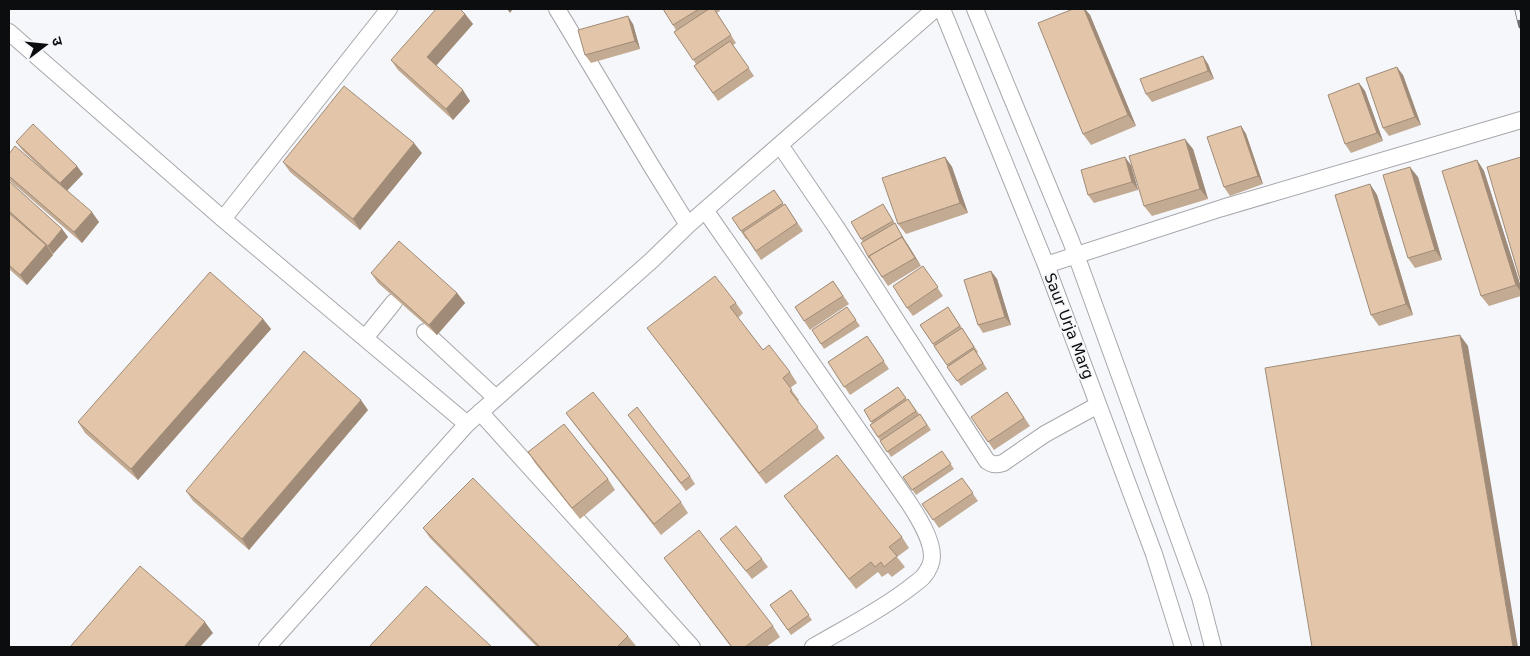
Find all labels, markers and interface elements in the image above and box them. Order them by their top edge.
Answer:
north arrow [20,20,70,70]
text: उ [49,35,67,48]
street label: Saur Urja Marg [1041,270,1097,382]

